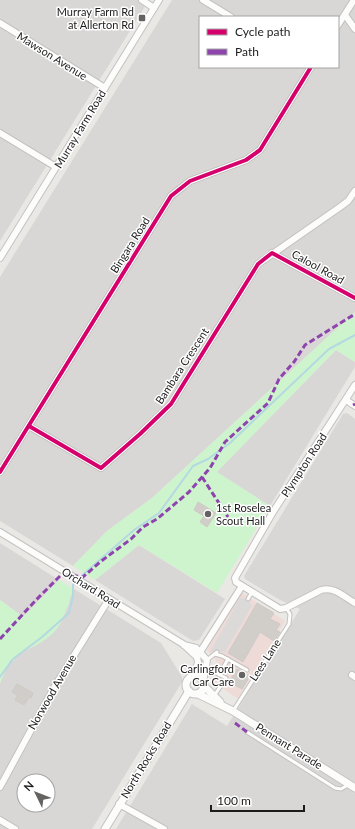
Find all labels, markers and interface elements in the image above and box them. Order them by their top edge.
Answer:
place label: Murray Farm Rd at Allerton Rd [57,5,134,31]
marker: Murray Farm Rd at Allerton Rd [137,13,147,23]
legend [199,16,339,68]
text: Cycle path [235,24,290,39]
street label: Mawson Avenue [15,29,90,82]
text: Path [235,44,259,59]
street label: Murray Farm Road [51,87,108,170]
street label: Bingara Road [107,214,152,275]
street label: Calool Road [290,247,347,286]
street label: Bambara Crescent [152,325,211,406]
street label: Plympton Road [278,430,329,499]
place label: 1st Roselea Scout Hall [216,501,271,527]
marker: 1st Roselea Scout Hall [203,509,213,519]
street label: Orchard Road [60,564,123,611]
street label: Lees Lane [246,636,283,683]
street label: Norwood Avenue [25,652,78,732]
place label: Carlingford Car Care [180,662,234,688]
marker: Carlingford Car Care [237,670,247,680]
street label: North Rocks Road [118,719,174,800]
street label: Pennant Parade [254,720,325,771]
north arrow [16,773,56,813]
text: N [21,778,36,793]
scale bar [211,787,304,813]
text: 100 m [217,793,251,808]

